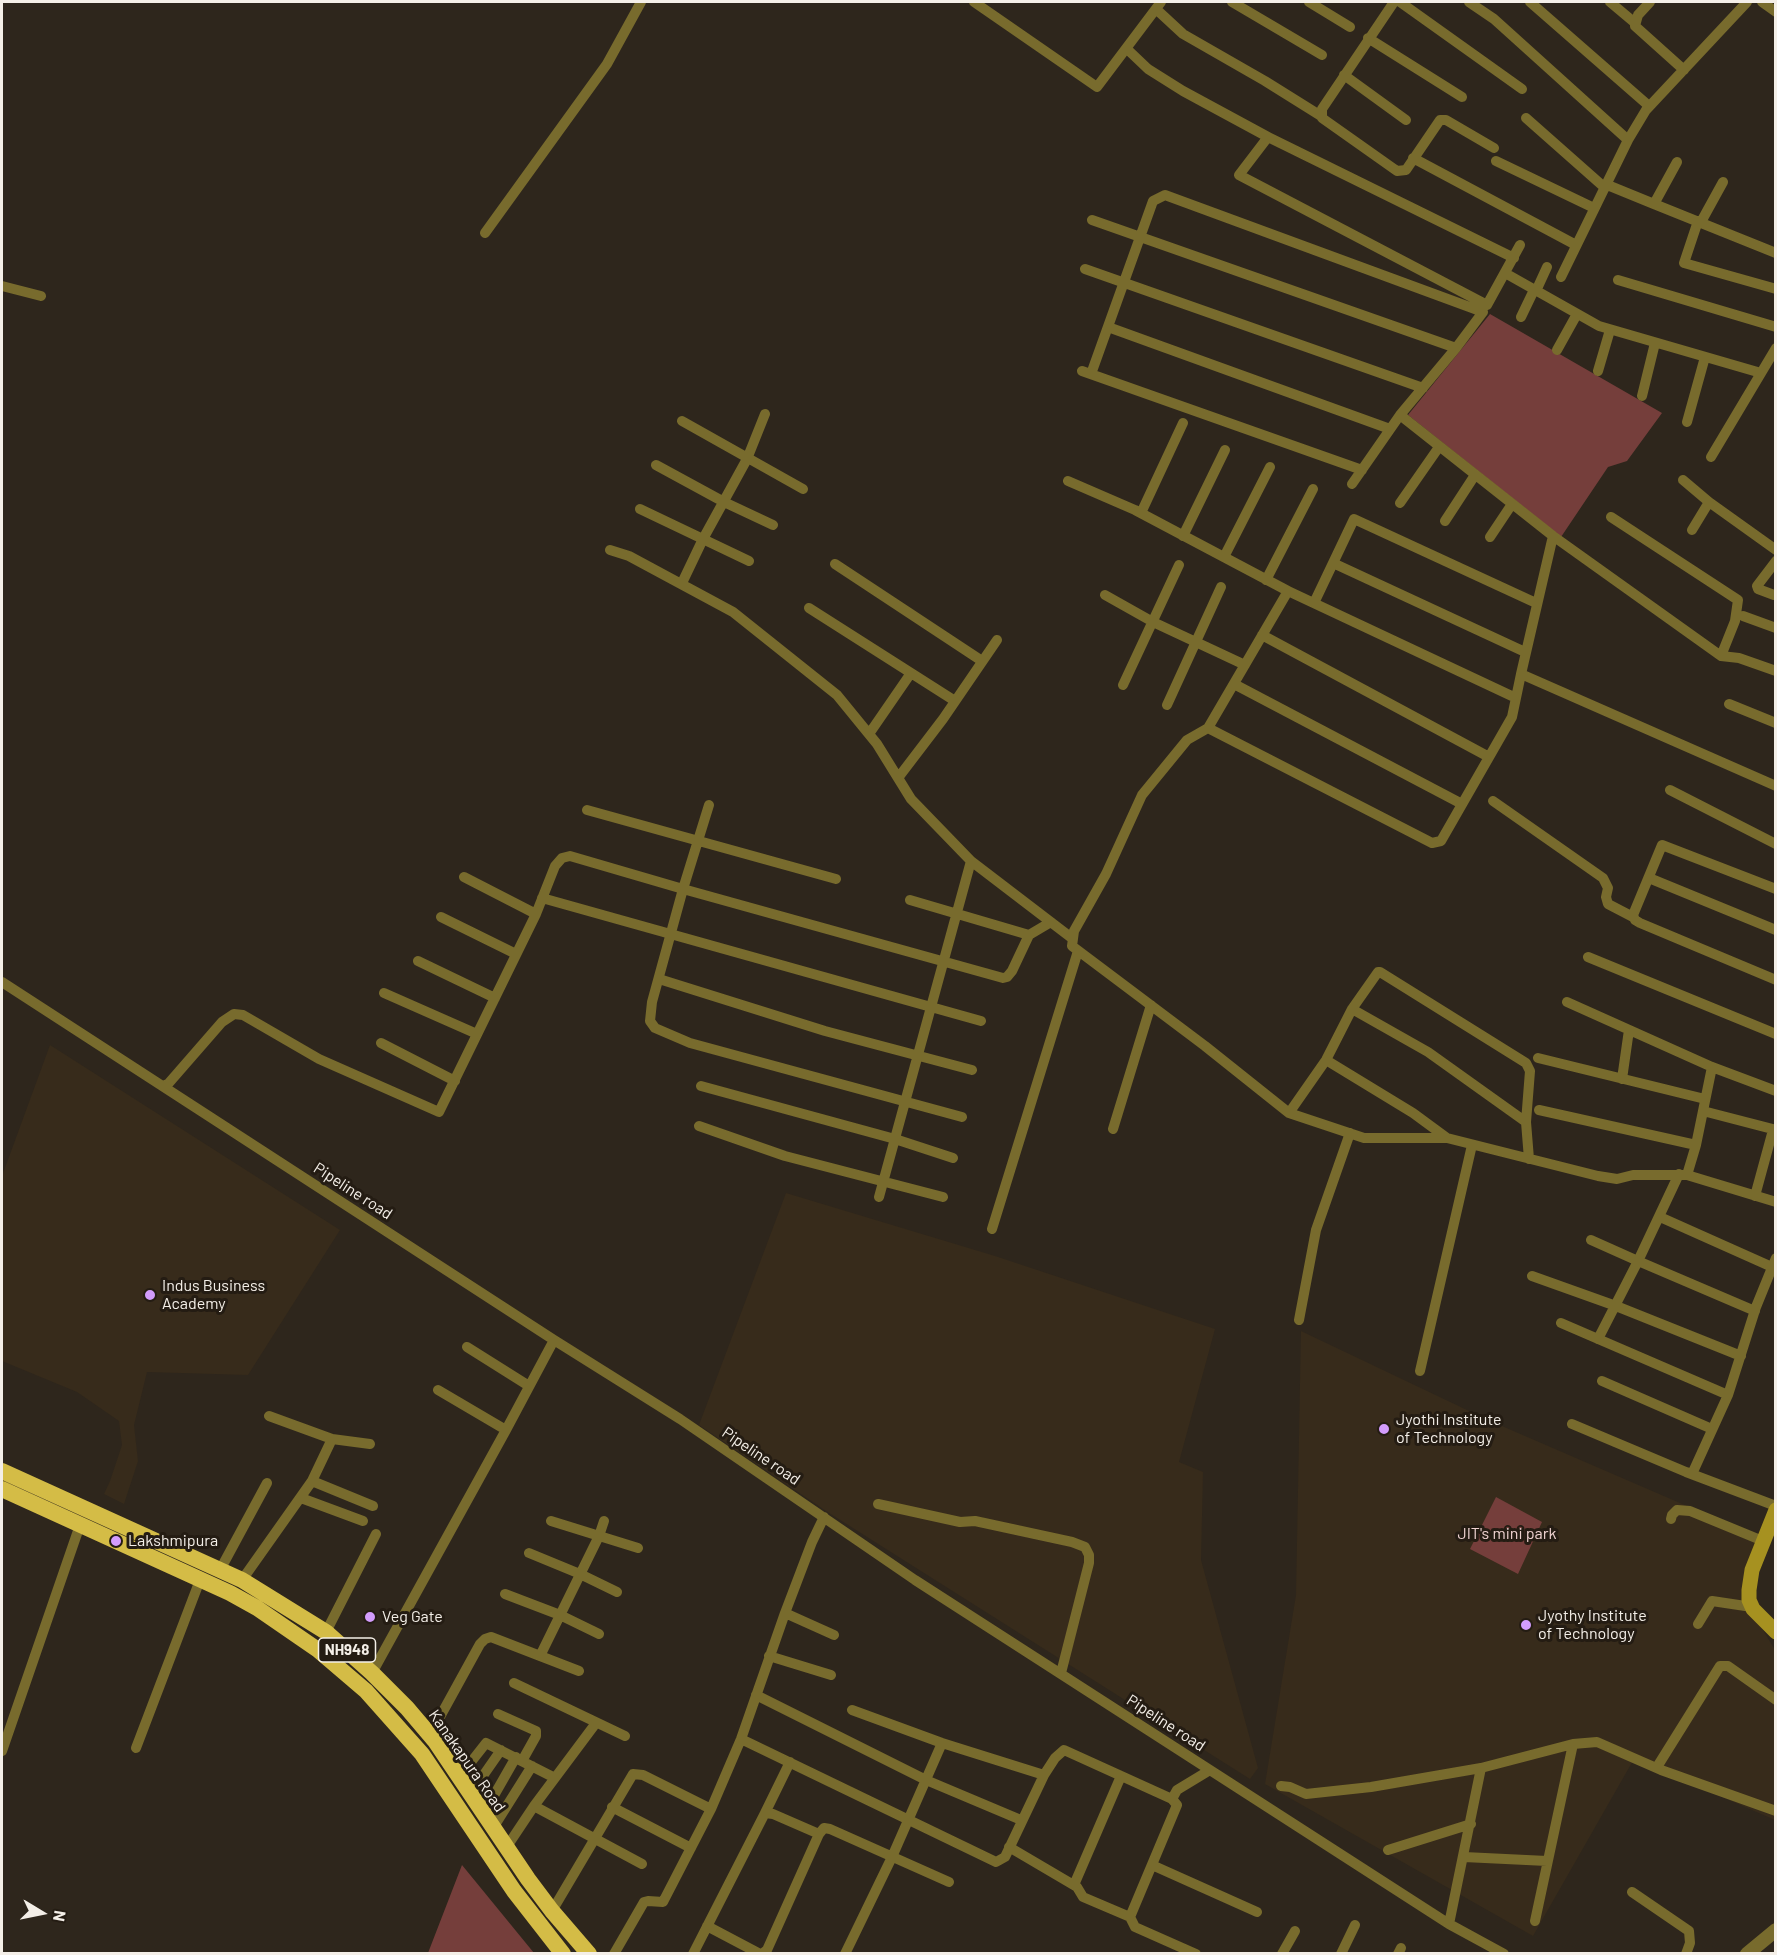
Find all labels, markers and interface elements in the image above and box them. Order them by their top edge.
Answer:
street label: Pipeline road [310,1158,396,1224]
place label: Indus Business Academy [162,1276,265,1314]
marker: Indus Business Academy [143,1288,157,1302]
place label: Jyothi Institute of Technology [1396,1410,1502,1448]
marker: Jyothi Institute of Technology [1377,1422,1391,1436]
street label: Pipeline road [718,1423,804,1489]
park label: JIT's mini park [1457,1524,1557,1544]
place label: Lakshmipura [128,1531,218,1551]
marker: Lakshmipura [109,1534,123,1548]
place label: Jyothy Institute of Technology [1538,1606,1647,1644]
place label: Veg Gate [382,1607,443,1627]
marker: Veg Gate [363,1610,377,1624]
marker: Jyothy Institute of Technology [1519,1618,1533,1632]
road number: NH948 [318,1638,376,1662]
street label: Pipeline road [1123,1690,1209,1756]
street label: Kanakapura Road [425,1706,509,1816]
north arrow [12,1883,72,1943]
text: N [50,1909,70,1923]

